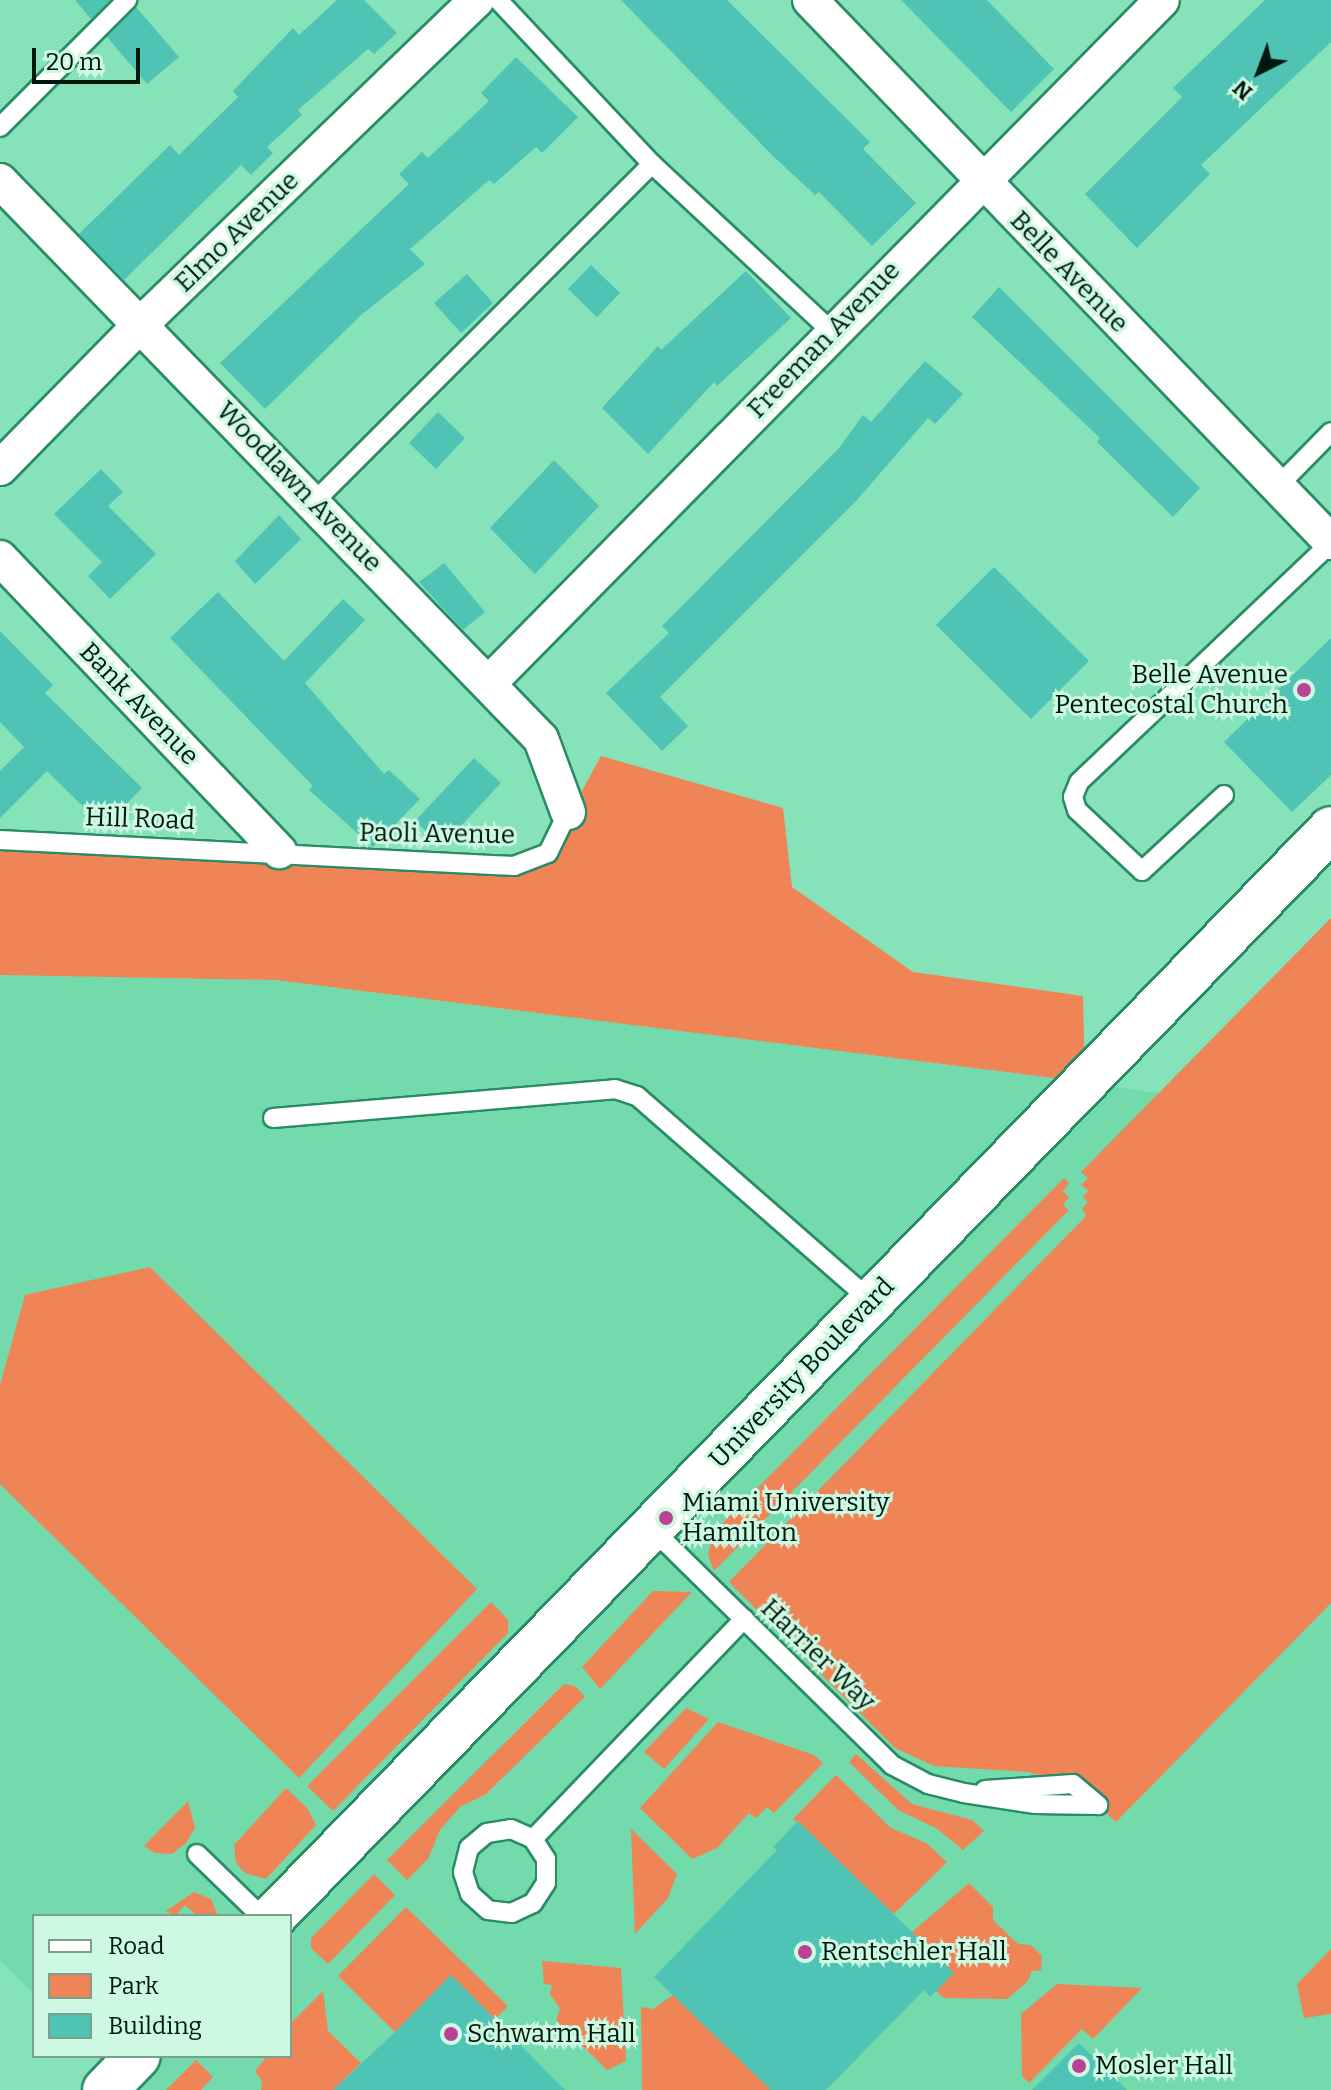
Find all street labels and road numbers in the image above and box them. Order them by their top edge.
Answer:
street label: Elmo Avenue [169,165,305,299]
street label: Belle Avenue [1003,205,1135,339]
street label: Freeman Avenue [741,255,907,425]
street label: Woodlawn Avenue [210,395,388,579]
street label: Bank Avenue [73,636,205,772]
street label: Hill Road [85,801,195,837]
street label: Paoli Avenue [359,817,515,851]
street label: University Boulevard [703,1271,901,1475]
street label: Harrier Way [754,1593,882,1717]

